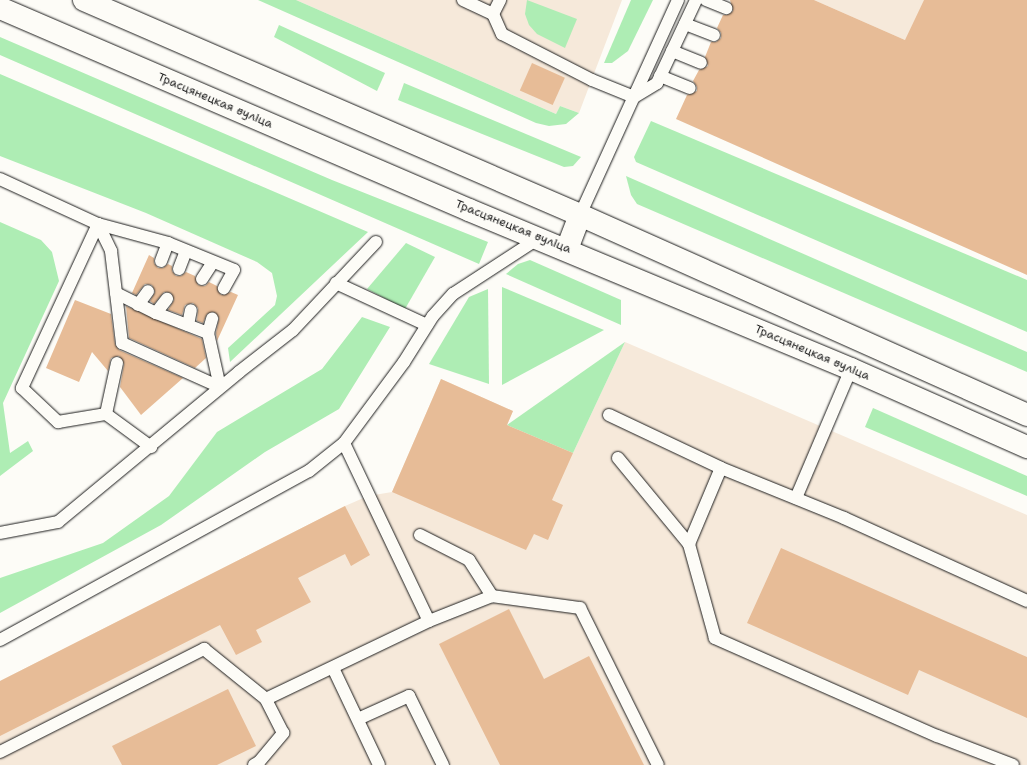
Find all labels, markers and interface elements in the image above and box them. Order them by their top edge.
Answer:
street label: Трасцянецкая вуліца [155,70,275,132]
street label: Трасцянецкая вуліца [453,197,573,257]
street label: Трасцянецкая вуліца [752,322,872,384]

